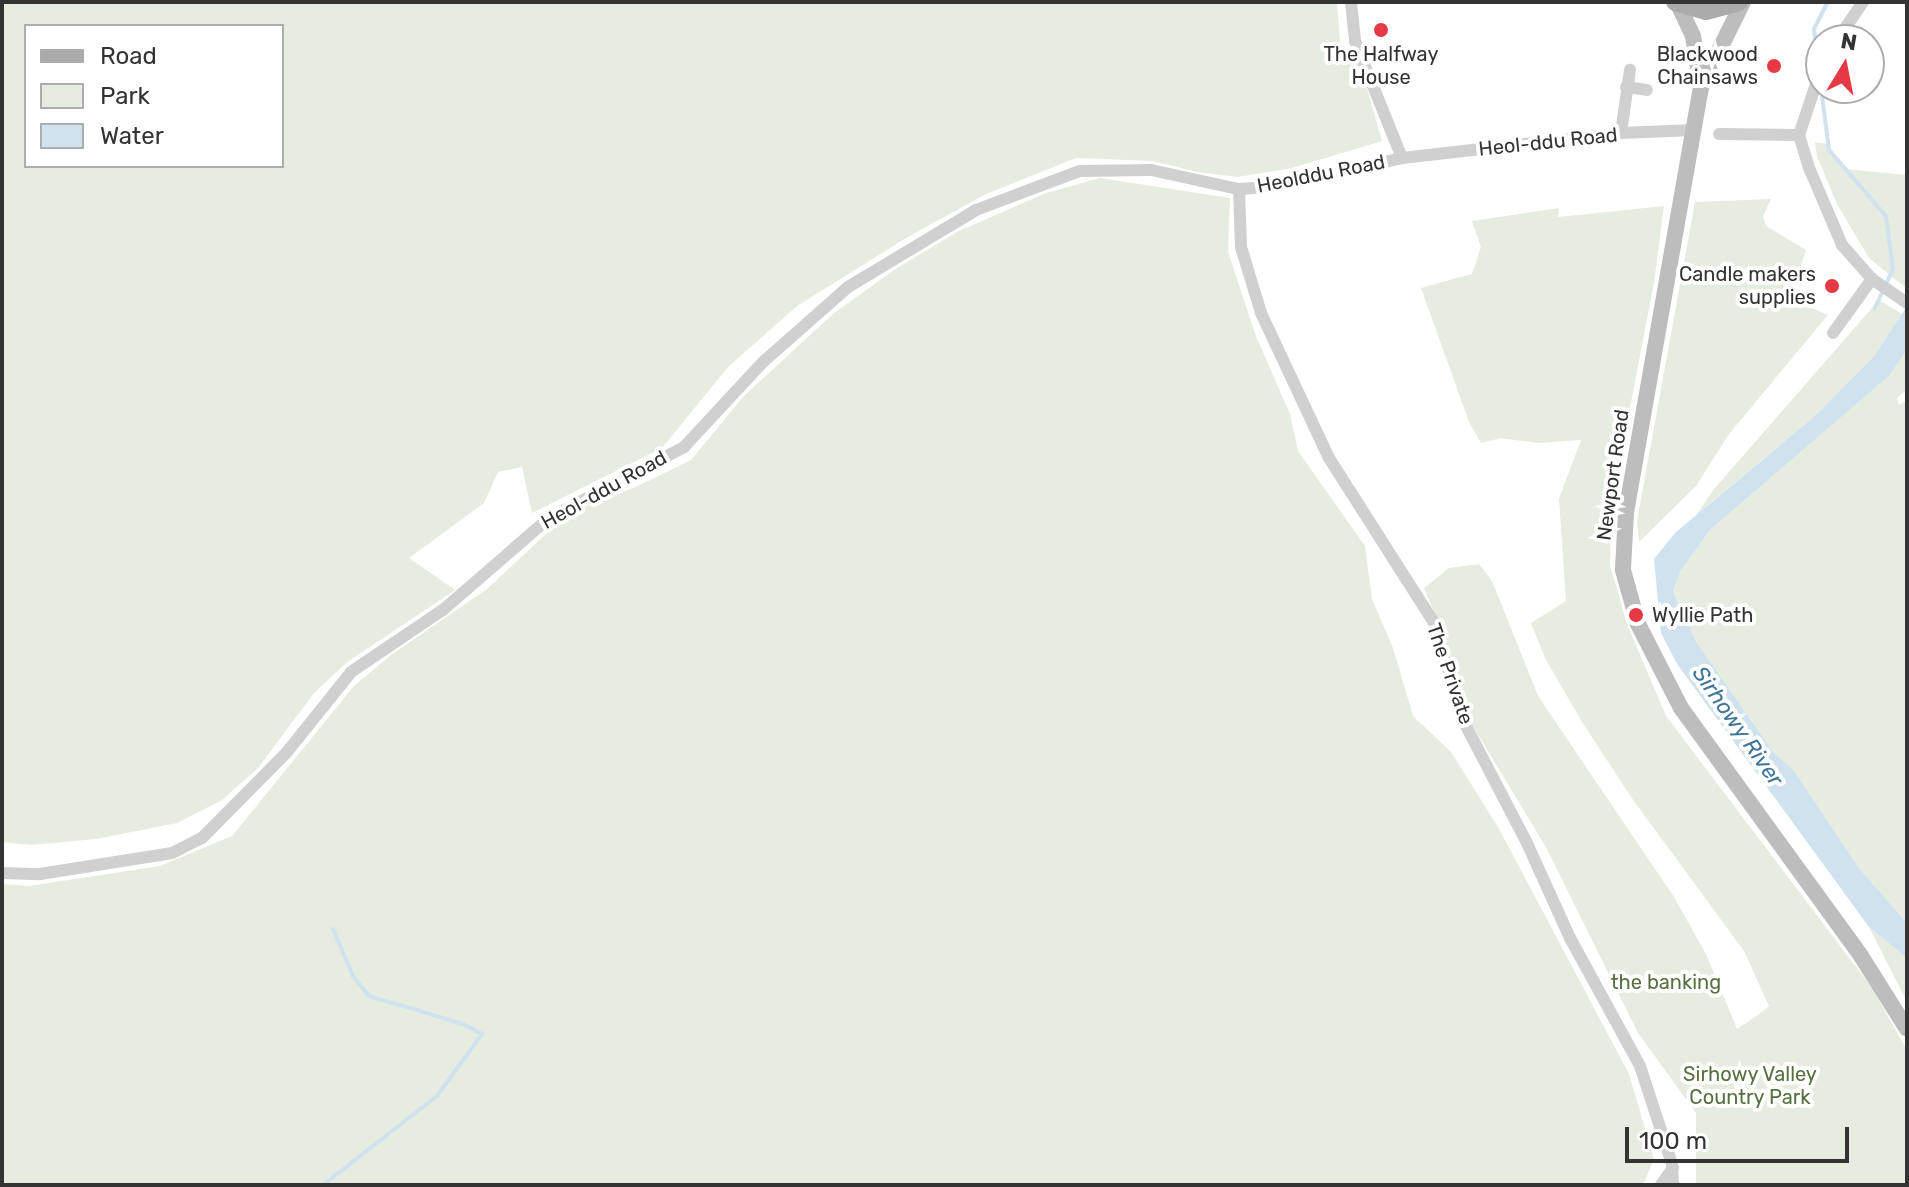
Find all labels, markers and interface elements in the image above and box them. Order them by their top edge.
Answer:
marker: The Halfway House [1372,21,1390,39]
legend [24,24,284,168]
north arrow [1805,24,1885,104]
text: N [1839,27,1859,57]
text: Road [100,42,157,70]
place label: The Halfway House [1324,42,1438,89]
place label: Blackwood Chainsaws [1657,42,1758,89]
marker: Blackwood Chainsaws [1765,57,1783,75]
text: Park [100,82,150,110]
text: Water [100,122,164,150]
street label: Heol-ddu Road [1477,123,1619,161]
street label: Heolddu Road [1255,150,1387,198]
place label: Candle makers supplies [1679,262,1816,309]
marker: Candle makers supplies [1823,277,1841,295]
street label: Newport Road [1592,408,1634,542]
street label: Heol-ddu Road [537,446,671,534]
place label: Wyllie Path [1652,603,1753,627]
marker: Wyllie Path [1627,606,1645,624]
street label: The Private [1421,620,1479,728]
water label: Sirhowy River [1687,661,1789,791]
park label: the banking [1611,970,1721,994]
park label: Sirhowy Valley Country Park [1683,1062,1817,1109]
scale bar [1629,1111,1853,1161]
text: 100 m [1639,1127,1707,1155]

